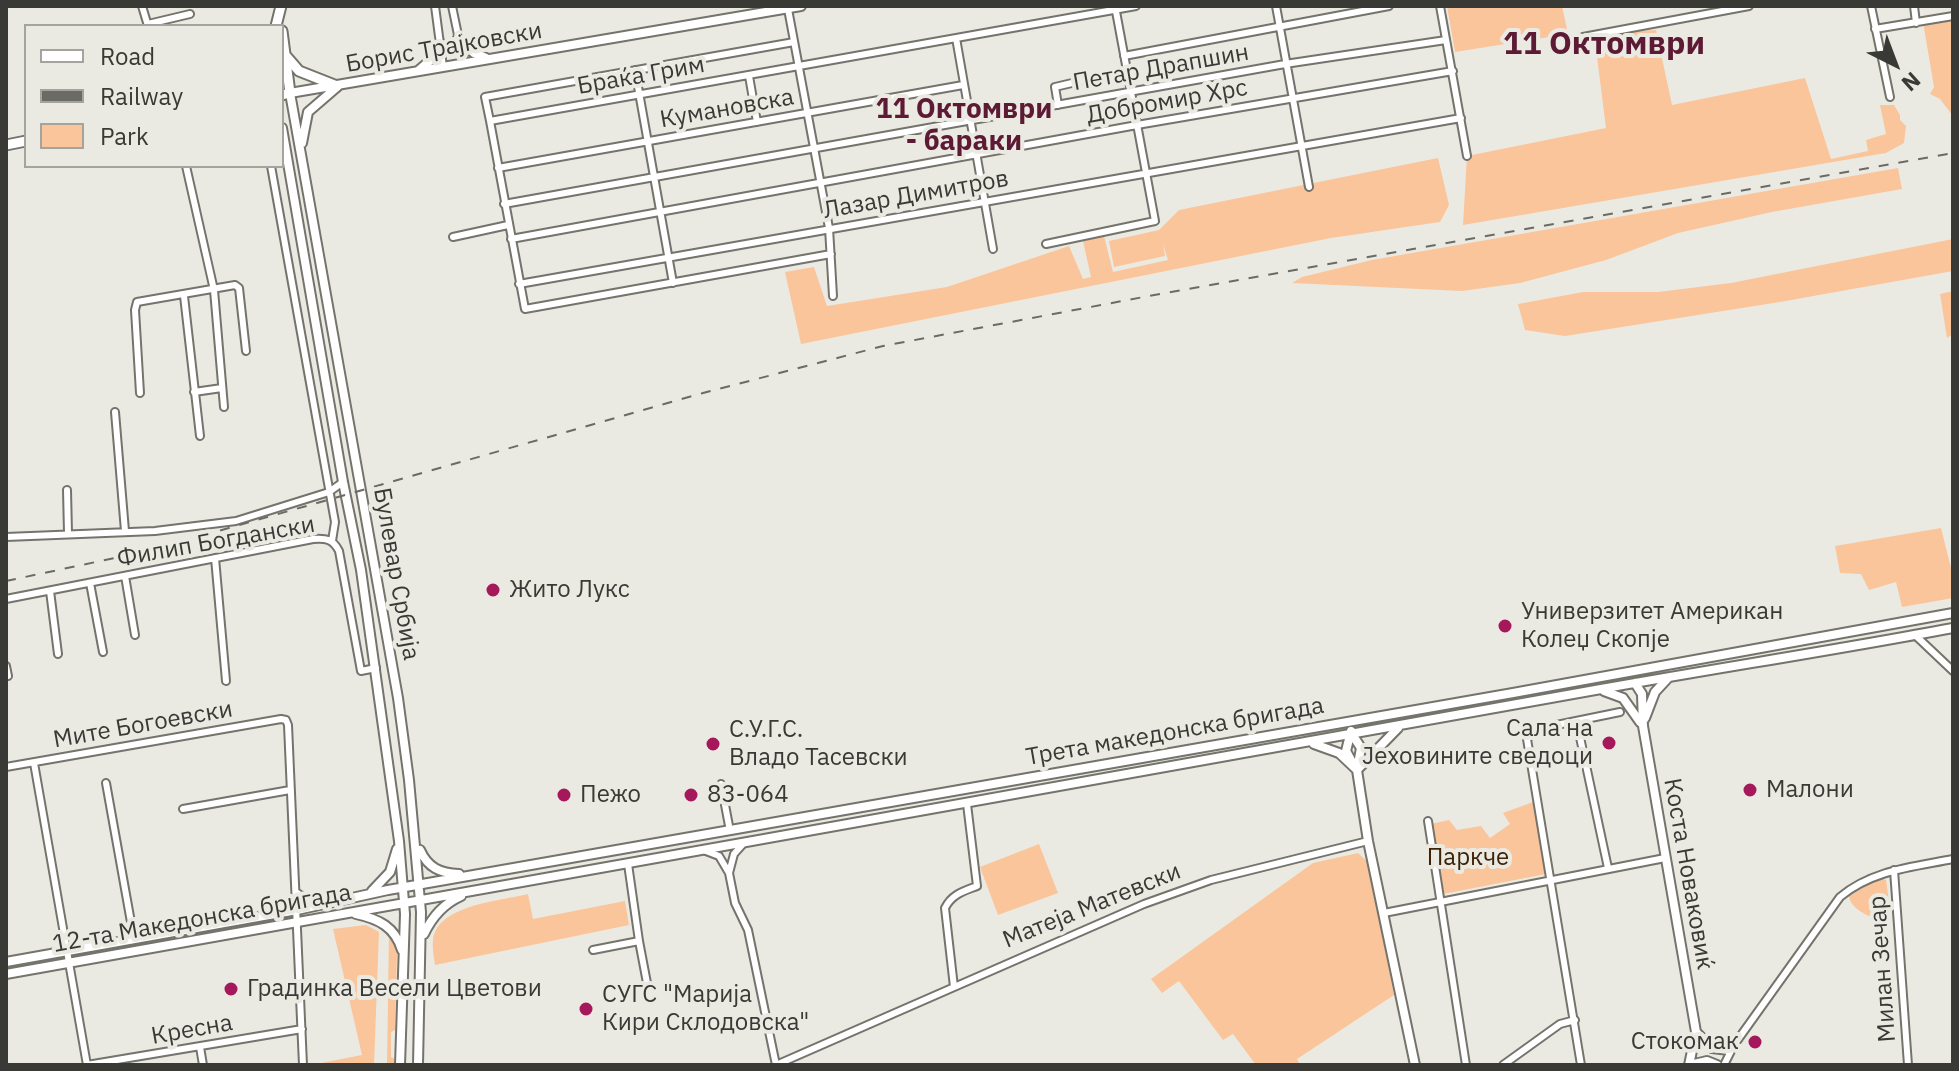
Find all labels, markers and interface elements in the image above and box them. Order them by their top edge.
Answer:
street label: Борис Трајковски [344,17,544,79]
legend [24,24,284,168]
north arrow [1855,24,1935,104]
district label: 11 Октомври [1503,26,1705,64]
street label: Петар Драпшин [1071,38,1251,98]
text: Road [100,40,155,72]
street label: Браќа Грим [575,51,707,101]
text: N [1896,66,1927,98]
street label: Добромир Хрс [1084,74,1250,130]
text: Railway [100,80,183,112]
street label: Кумановска [658,83,796,135]
district label: 11 Октомври - бараки [876,93,1052,159]
text: Park [100,120,149,152]
street label: Лазар Димитров [821,164,1011,226]
street label: Булевар Србија [367,486,425,662]
street label: Филип Богдански [115,510,317,574]
place label: Жито Лукс [509,576,630,604]
marker: Жито Лукс [484,581,502,599]
place label: Универзитет Американ Колеџ Скопје [1521,598,1783,654]
marker: Универзитет Американ Колеџ Скопје [1496,617,1514,635]
street label: Трета македонска бригада [1024,692,1326,772]
street label: Мите Богоевски [51,695,235,755]
place label: Сала на Јеховините сведоци [1362,715,1593,771]
place label: С.У.Г.С. Владо Тасевски [729,716,908,772]
marker: Сала на Јеховините сведоци [1600,734,1618,752]
marker: С.У.Г.С. Владо Тасевски [704,735,722,753]
street label: Коста Новаковиќ [1657,776,1719,972]
place label: Малони [1766,776,1854,804]
place label: Пежо [580,781,641,809]
place label: 83-064 [707,781,789,809]
marker: Малони [1741,781,1759,799]
marker: Пежо [555,786,573,804]
marker: 83-064 [682,786,700,804]
park label: Паркче [1427,844,1509,872]
street label: Матеја Матевски [999,857,1185,955]
street label: 12-та Македонска бригада [50,879,354,959]
street label: Милан Зечар [1864,895,1902,1043]
place label: Градинка Весели Цветови [247,975,542,1003]
marker: Градинка Весели Цветови [222,980,240,998]
place label: СУГС "Марија Кири Склодовска" [602,981,809,1037]
marker: СУГС "Марија Кири Склодовска" [577,1000,595,1018]
street label: Кресна [149,1009,235,1051]
place label: Стокомак [1631,1028,1739,1056]
marker: Стокомак [1746,1033,1764,1051]

